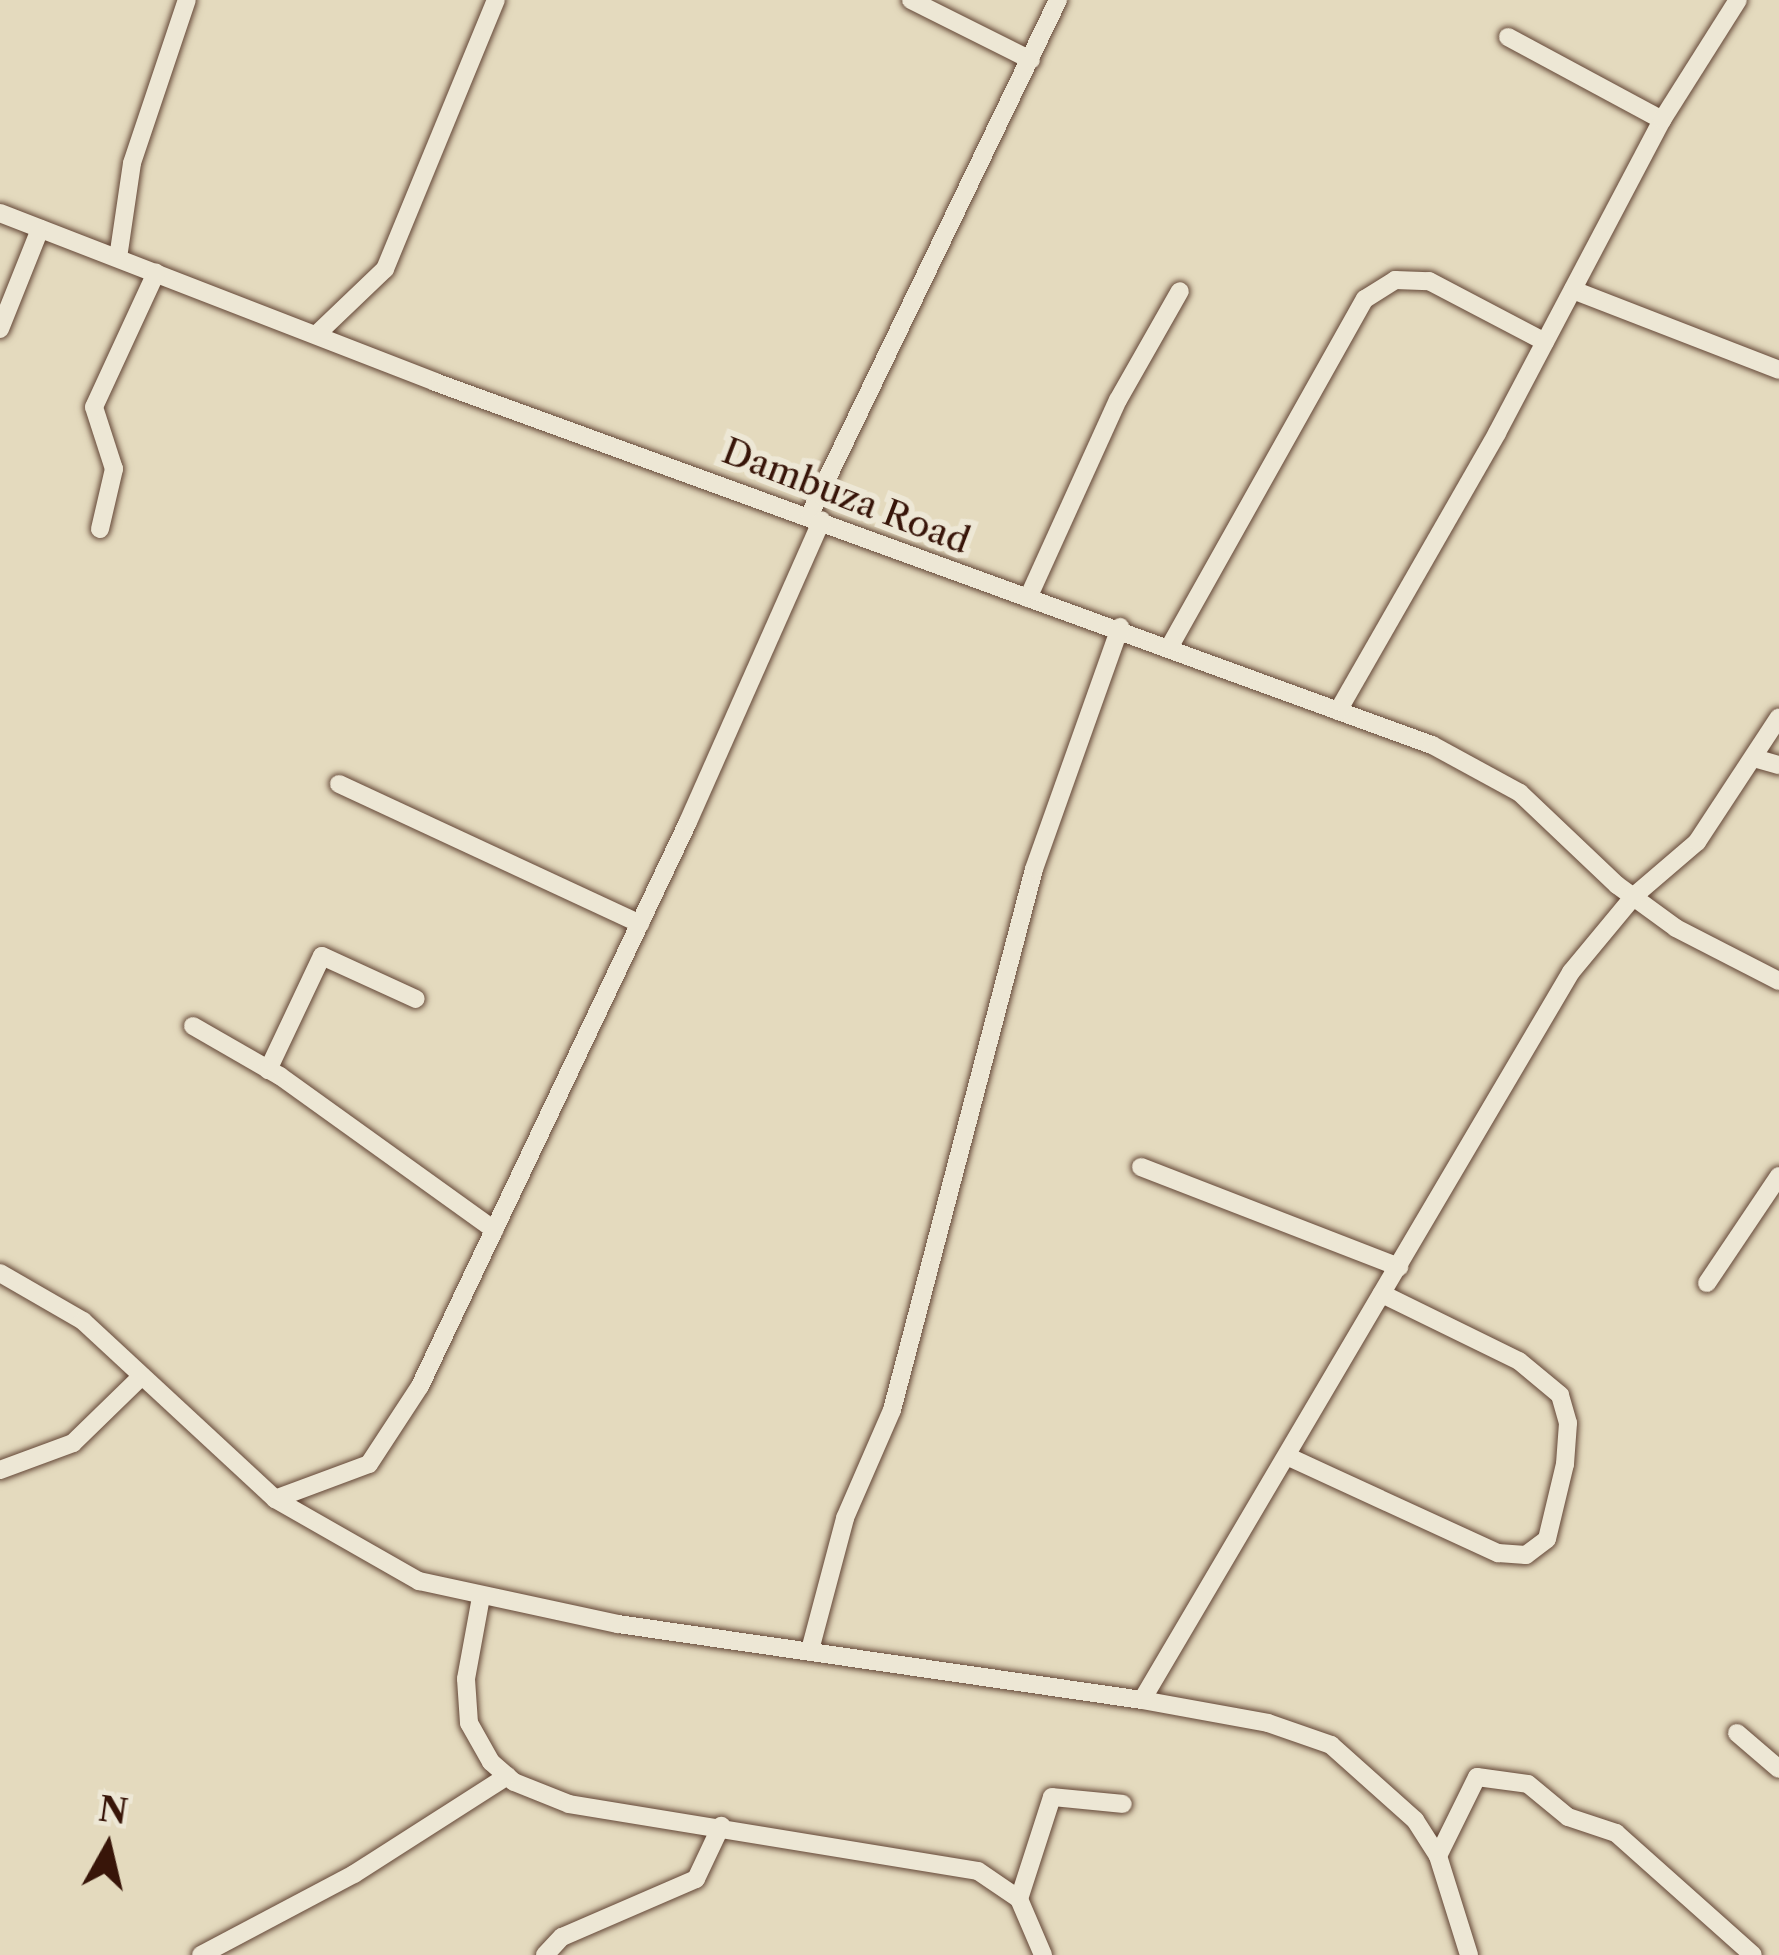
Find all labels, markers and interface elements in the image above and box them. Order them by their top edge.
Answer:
street label: Dambuza Road [716,429,976,563]
north arrow [48,1787,168,1907]
text: N [96,1789,130,1833]

